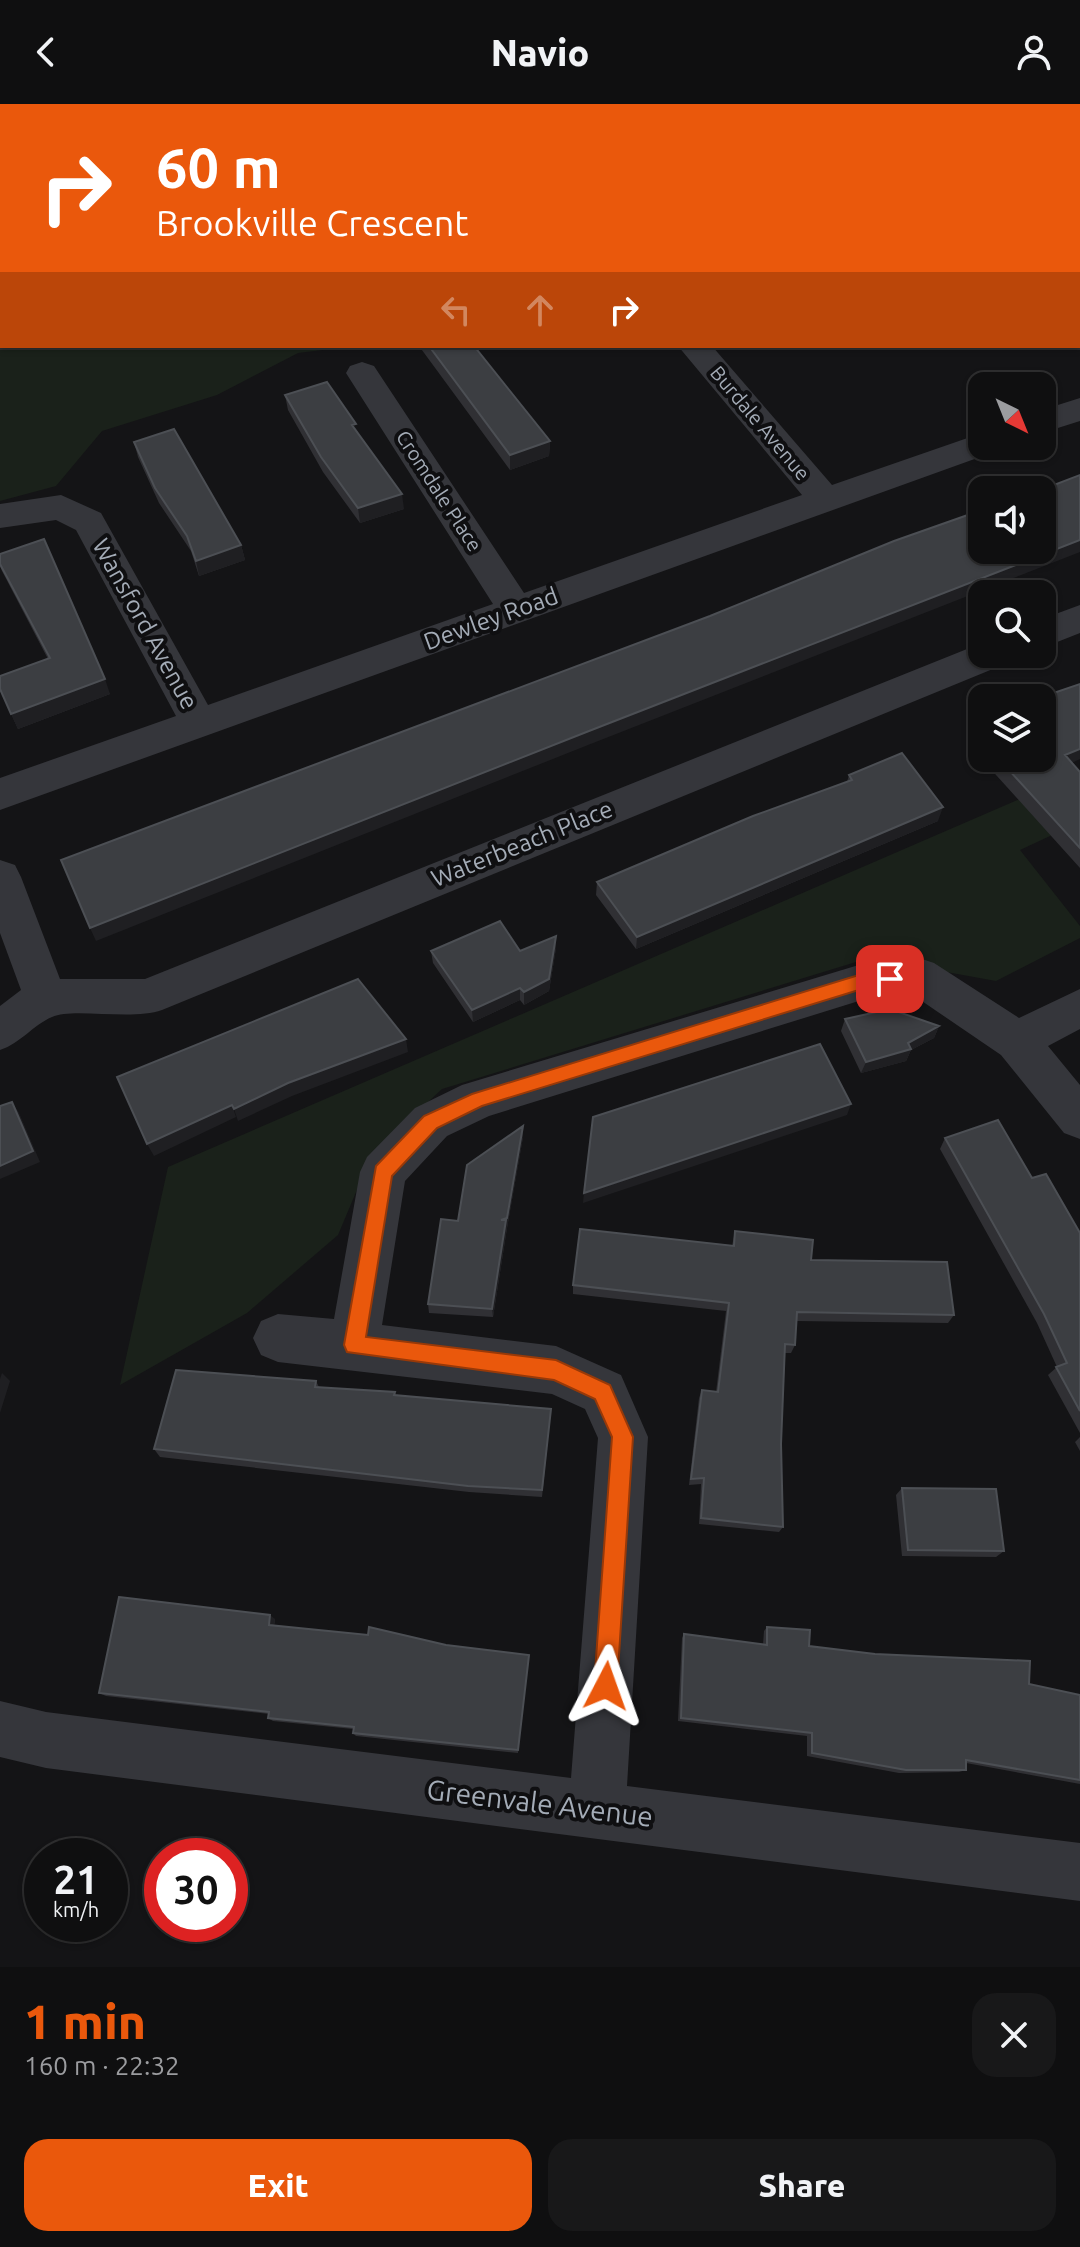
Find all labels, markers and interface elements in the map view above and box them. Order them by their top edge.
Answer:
icon: back [24,30,68,74]
icon: person [1012,30,1056,74]
text: Navio [491,32,589,73]
icon: right [24,136,128,240]
text: 60 m [156,136,281,199]
text: Brookville Crescent [156,202,469,243]
icon: left [434,288,478,332]
icon: ahead [518,288,562,332]
icon: right [602,288,646,332]
street label: Burdale Avenue [706,361,815,484]
north arrow [968,372,1056,460]
map controls [968,372,1056,772]
street label: Cromdale Place [392,426,487,555]
button: sound [968,476,1056,564]
street label: Wansford Avenue [87,534,203,714]
button: search [968,580,1056,668]
street label: Dewley Road [420,582,562,655]
button: layers [968,684,1056,772]
street label: Waterbeach Place [427,795,616,892]
pin [856,945,924,1013]
icon: arrive [868,957,912,1001]
position arrow [564,1644,648,1728]
street label: Greenvale Avenue [425,1773,655,1832]
speed limit sign: 30 [144,1838,248,1942]
text: 21 [53,1857,99,1902]
text: km/h [53,1898,99,1921]
button: close [972,1993,1056,2077]
text: 1 min [24,1994,146,2048]
text: 160 m · 22:32 [24,2051,180,2080]
button: Exit [24,2139,532,2231]
button: Share [548,2139,1056,2231]

